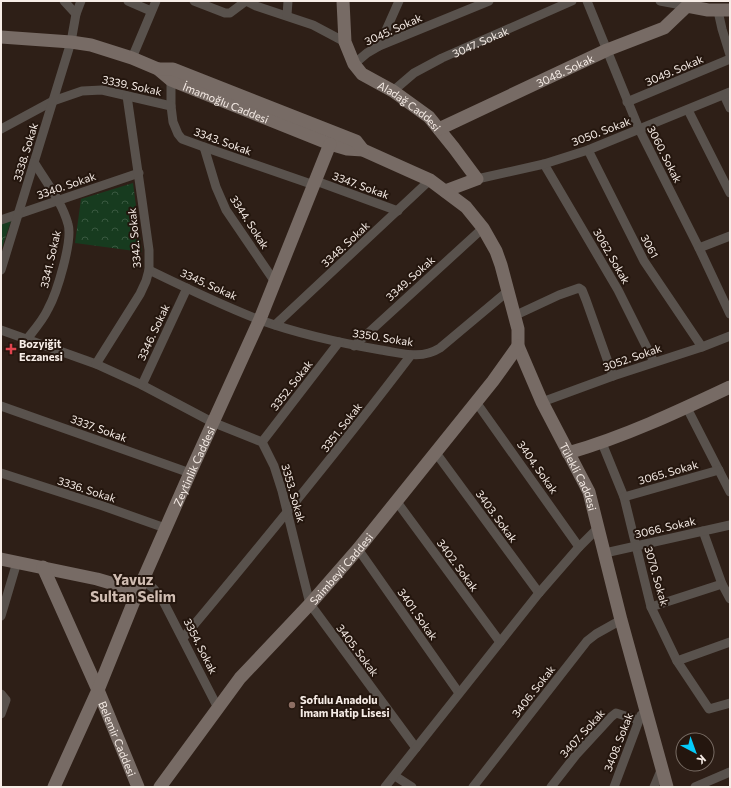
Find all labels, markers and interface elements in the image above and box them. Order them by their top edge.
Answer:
street label: 3045. Sokak [362,11,424,47]
street label: 3047. Sokak [450,23,510,59]
street label: 3048. Sokak [534,51,596,89]
street label: 3049. Sokak [643,52,705,88]
street label: 3339. Sokak [101,72,163,98]
street label: İmamoğlu Caddesi [181,78,271,125]
street label: Aladağ Caddesi [376,78,444,133]
street label: 3050. Sokak [570,114,632,148]
street label: 3338. Sokak [10,121,40,183]
street label: 3060. Sokak [645,123,685,185]
street label: 3343. Sokak [192,125,254,157]
street label: 3340. Sokak [35,169,97,201]
street label: 3347. Sokak [331,169,391,201]
street label: 3344. Sokak [228,193,272,251]
street label: 3342. Sokak [125,207,143,269]
street label: 3348. Sokak [318,218,372,270]
street label: 3062. Sokak [591,226,633,286]
street label: 3341. Sokak [37,229,63,289]
street label: 3061 [638,232,662,260]
street label: 3349. Sokak [383,253,437,303]
street label: 3345. Sokak [179,266,239,302]
street label: 3346. Sokak [134,302,172,362]
street label: 3350. Sokak [352,326,414,348]
place label: Bozyiğit Eczanesi [19,337,63,363]
street label: 3052. Sokak [601,341,663,373]
marker: Bozyiğit Eczanesi [6,344,16,354]
street label: 3352. Sokak [267,357,315,413]
street label: 3351. Sokak [318,400,364,454]
street label: 3337. Sokak [69,412,129,444]
street label: Zeytinlik Caddesi [170,424,217,508]
street label: 3404. Sokak [515,438,561,496]
street label: Tülekli Caddesi [558,440,600,512]
street label: 3065. Sokak [637,457,699,487]
street label: 3353. Sokak [279,462,309,524]
street label: 3336. Sokak [56,473,118,505]
street label: 3403. Sokak [474,487,520,545]
street label: 3066. Sokak [633,514,697,540]
street label: Saimbeyli Caddesi [306,530,375,607]
street label: 3402. Sokak [435,536,481,594]
street label: 3070. Sokak [642,545,672,607]
district label: Yavuz Sultan Selim [90,570,176,605]
street label: 3401. Sokak [395,586,441,642]
street label: 3354. Sokak [181,616,221,676]
street label: 3405. Sokak [334,621,382,679]
street label: 3406. Sokak [509,663,557,719]
place label: Sofulu Anadolu İmam Hatip Lisesi [300,693,389,719]
street label: Belemir Caddesi [97,699,139,778]
marker: Sofulu Anadolu İmam Hatip Lisesi [287,700,297,710]
street label: 3407. Sokak [557,706,607,760]
street label: 3408. Sokak [601,711,635,773]
north arrow [675,732,715,772]
text: K [694,752,709,768]

